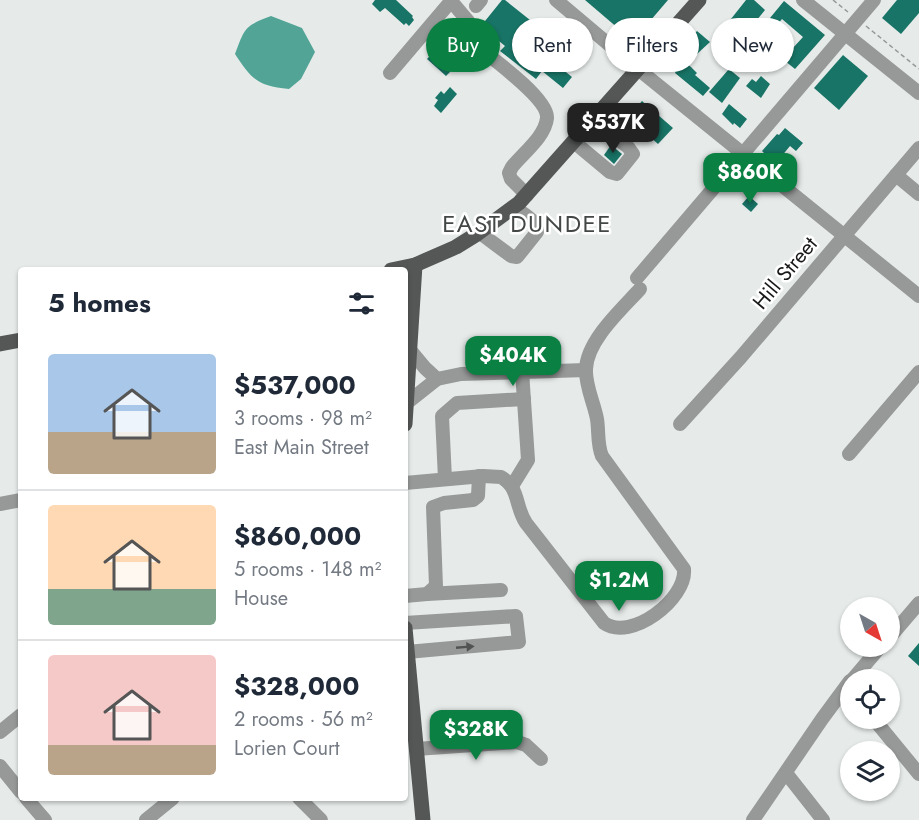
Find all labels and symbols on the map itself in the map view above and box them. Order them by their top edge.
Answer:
pin: $537K [571,103,655,154]
pin: $860K [708,153,792,204]
district label: EAST DUNDEE [442,206,612,241]
street label: Hill Street [746,230,824,316]
pin: $404K [471,336,555,387]
pin: $1.2M [577,561,661,612]
north arrow [840,597,900,657]
one-way arrow [456,642,475,652]
pin: $328K [434,710,518,761]

